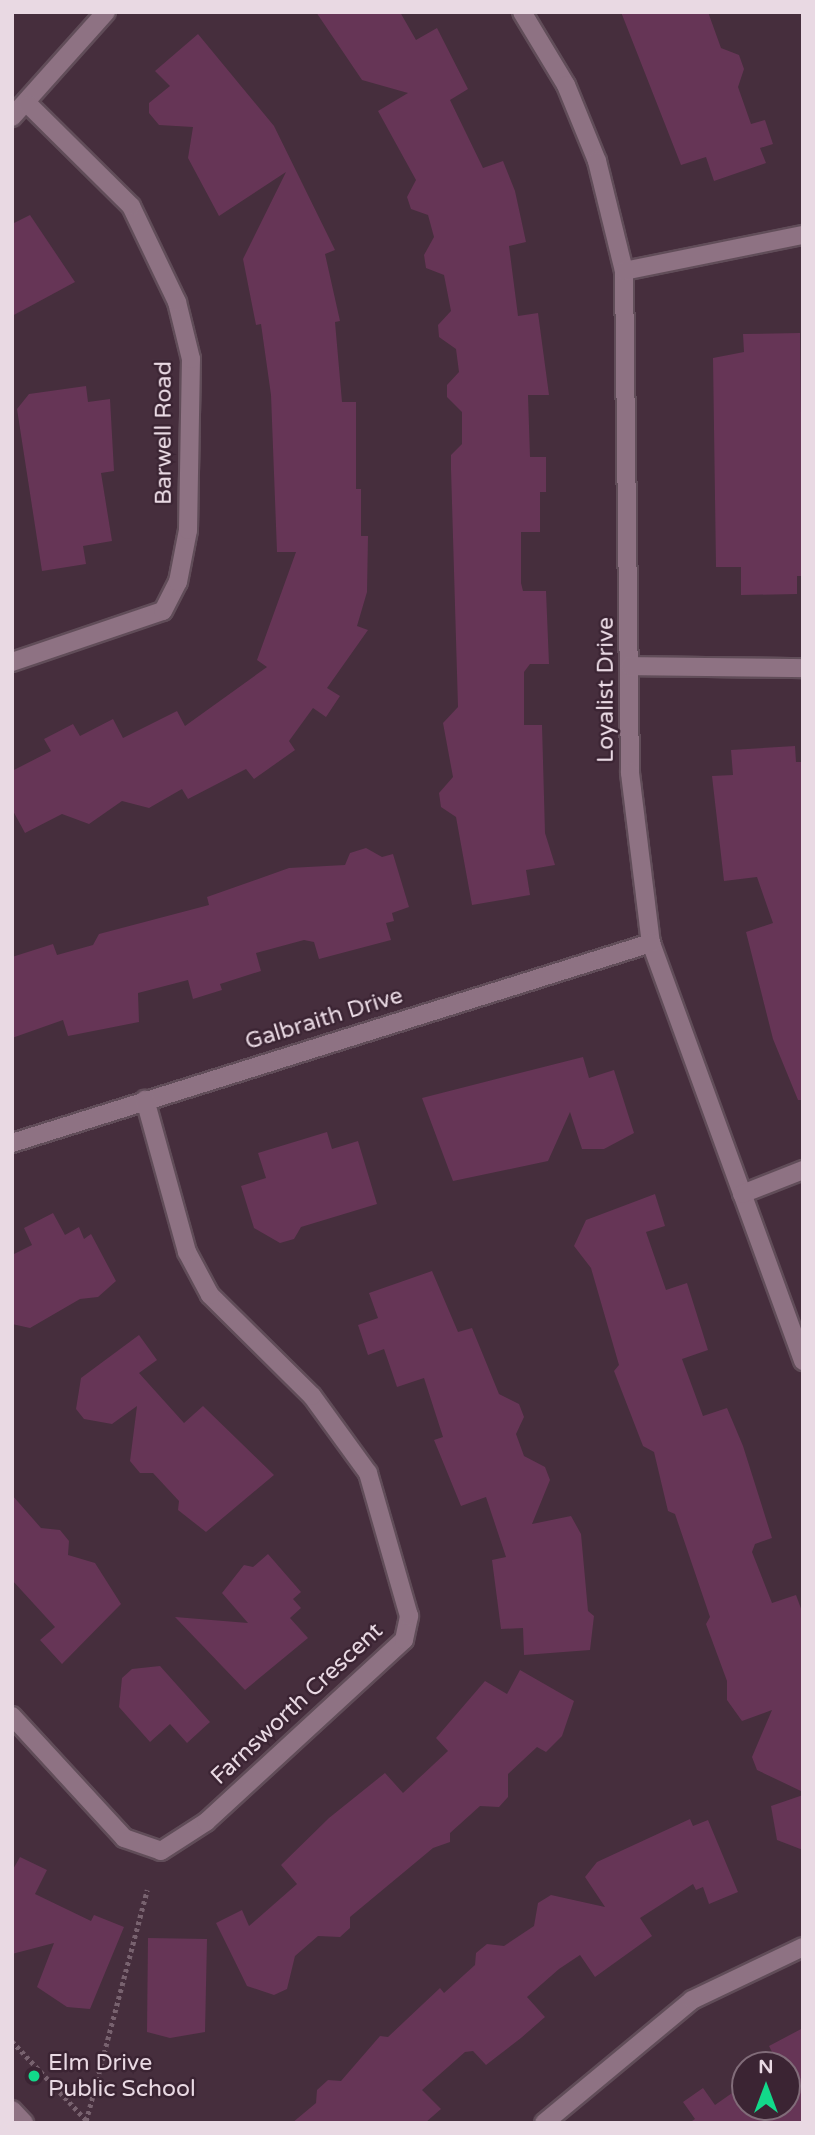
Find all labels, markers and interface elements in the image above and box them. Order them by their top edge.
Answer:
street label: Barwell Road [150,361,178,505]
street label: Loyalist Drive [592,617,620,763]
street label: Galbraith Drive [242,982,406,1056]
street label: Farnsworth Crescent [205,1617,389,1791]
place label: Elm Drive Public School [48,2049,196,2103]
north arrow [731,2051,801,2121]
text: N [758,2056,774,2078]
marker: Elm Drive Public School [26,2068,42,2084]

